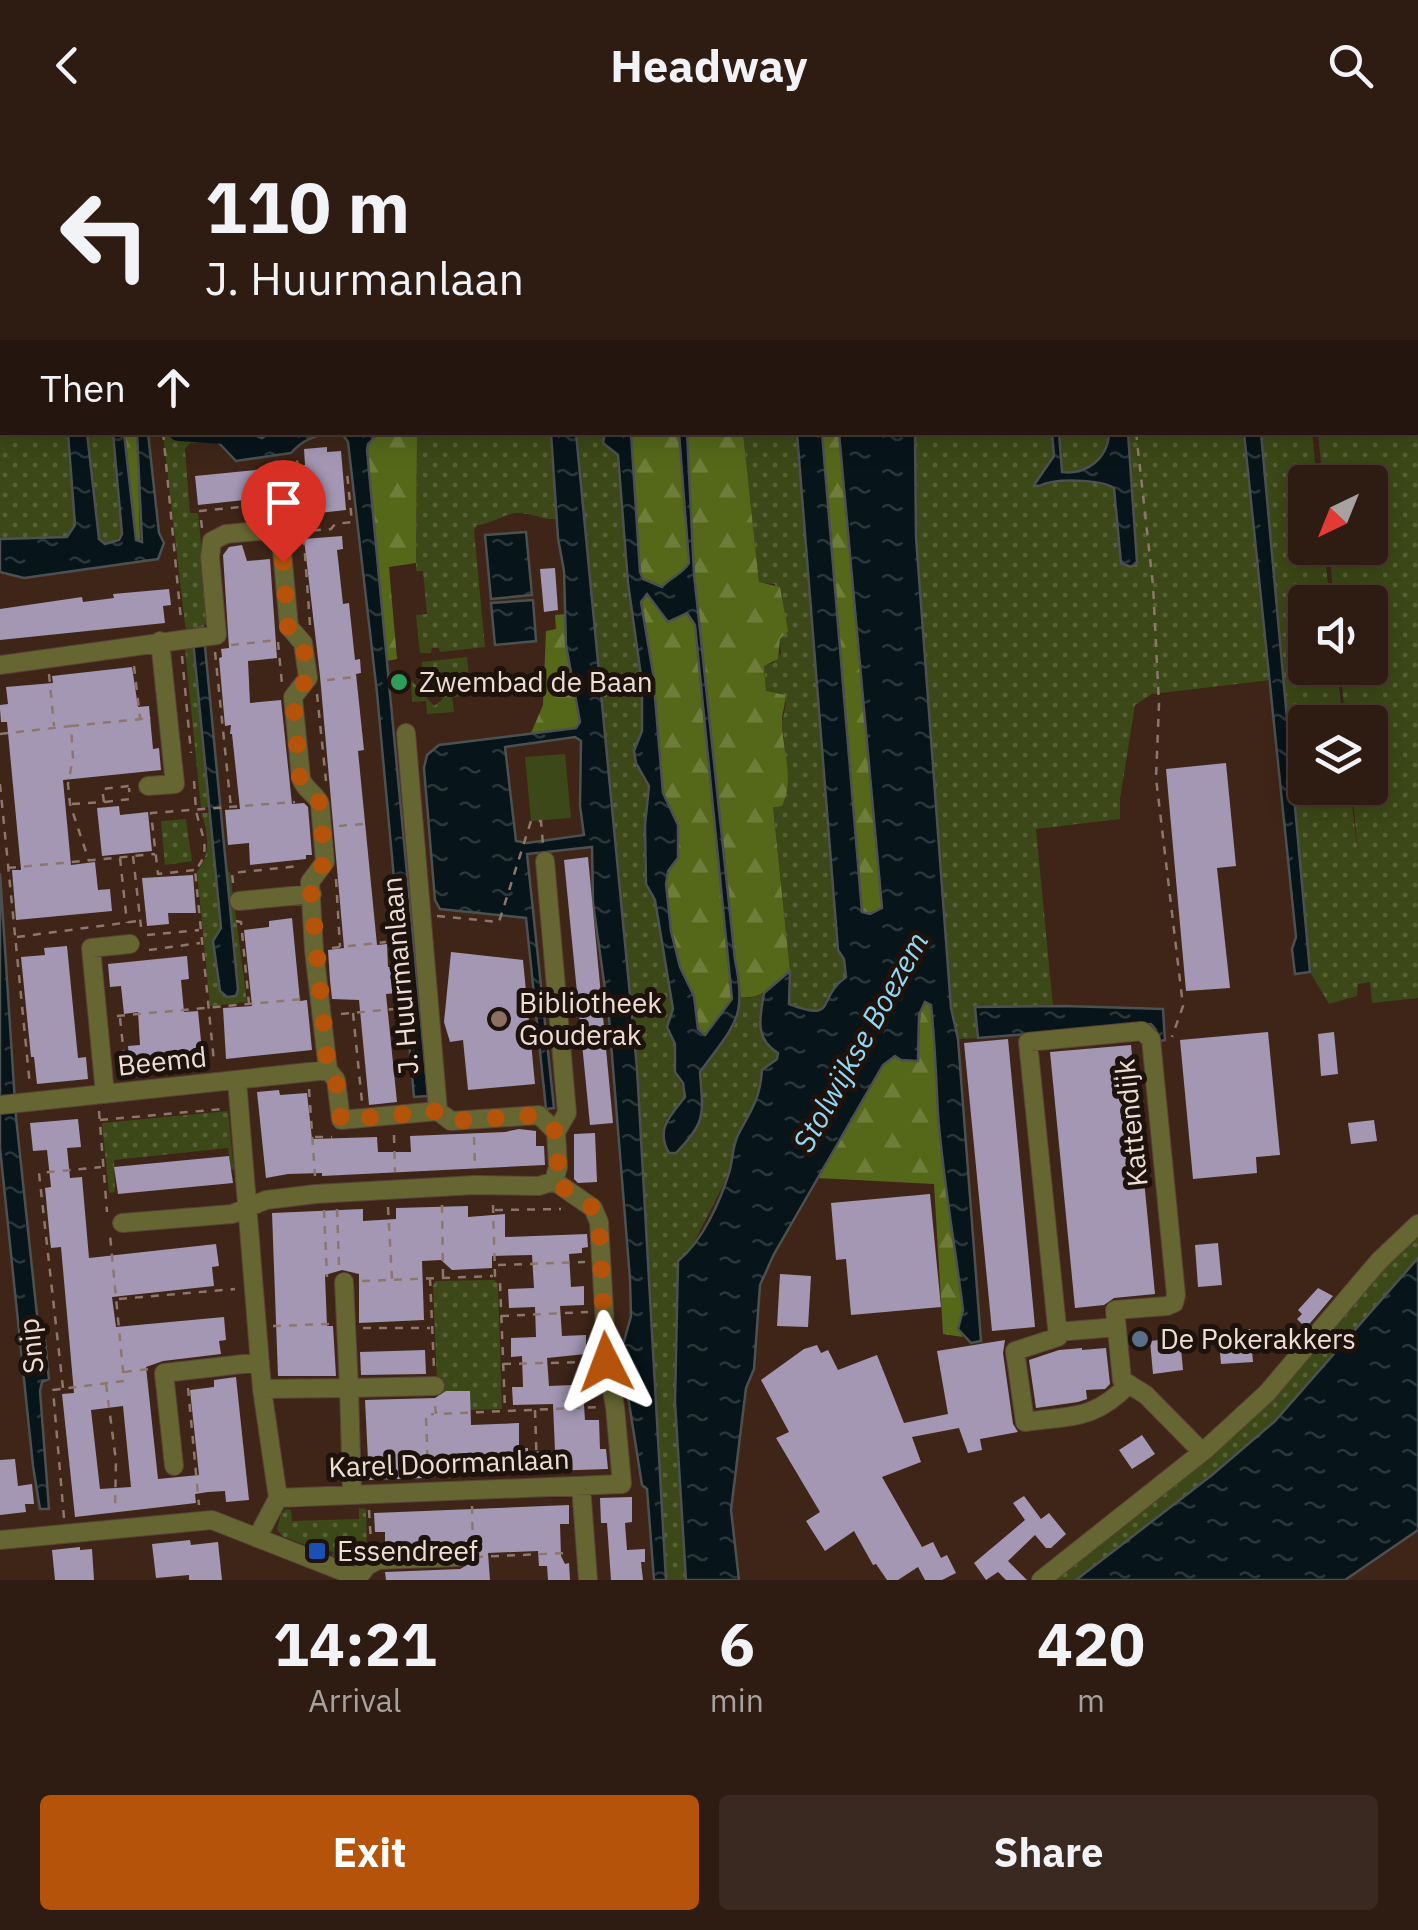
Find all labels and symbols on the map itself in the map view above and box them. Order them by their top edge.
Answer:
pin [241,460,326,563]
north arrow [1288,465,1388,565]
place label: Zwembad de Baan [419,663,653,700]
marker: Zwembad de Baan [388,671,410,693]
street label: J. Huurmanlaan [372,876,427,1077]
water label: Stolwijkse Boezem [783,925,936,1158]
place label: Bibliotheek Gouderak [519,984,662,1053]
marker: Bibliotheek Gouderak [488,1008,510,1030]
street label: Beemd [115,1037,208,1084]
street label: Kattendijk [1105,1057,1156,1189]
position arrow [554,1310,658,1414]
street label: Snip [9,1317,52,1376]
place label: De Pokerakkers [1160,1320,1356,1357]
marker: De Pokerakkers [1129,1328,1151,1350]
street label: Karel Doormanlaan [328,1440,570,1485]
place label: Essendreef [337,1532,478,1569]
marker: Essendreef [306,1540,328,1562]

